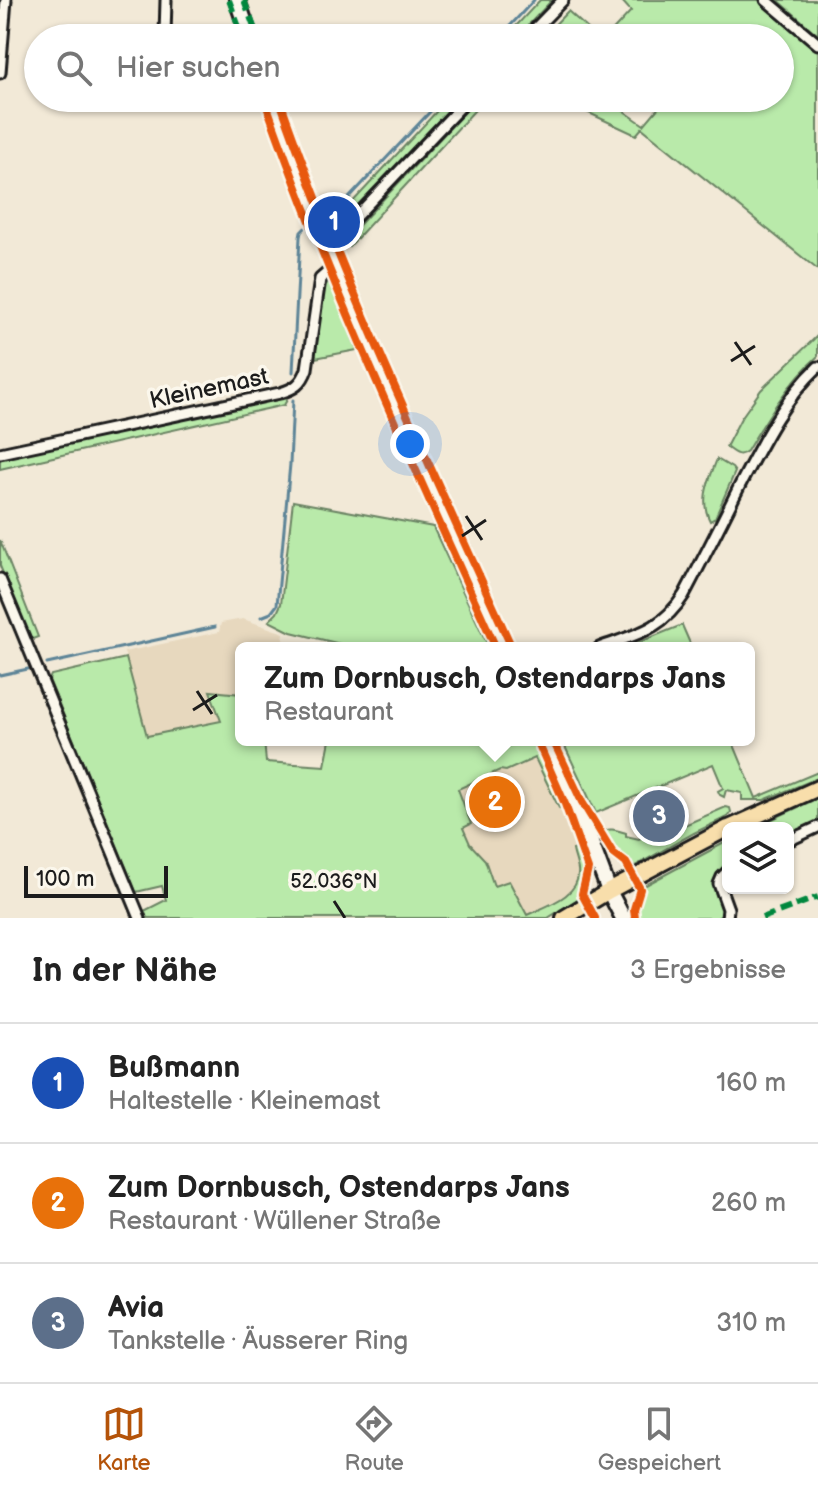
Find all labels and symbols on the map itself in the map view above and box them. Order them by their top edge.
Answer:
pin: 1 [308,192,360,252]
street label: Kleinemast [147,362,272,415]
your location [390,424,430,464]
pin: 2 [469,772,521,832]
pin: 3 [633,786,685,846]
scale bar [24,862,168,898]
text: 52.036°N [290,870,378,894]

